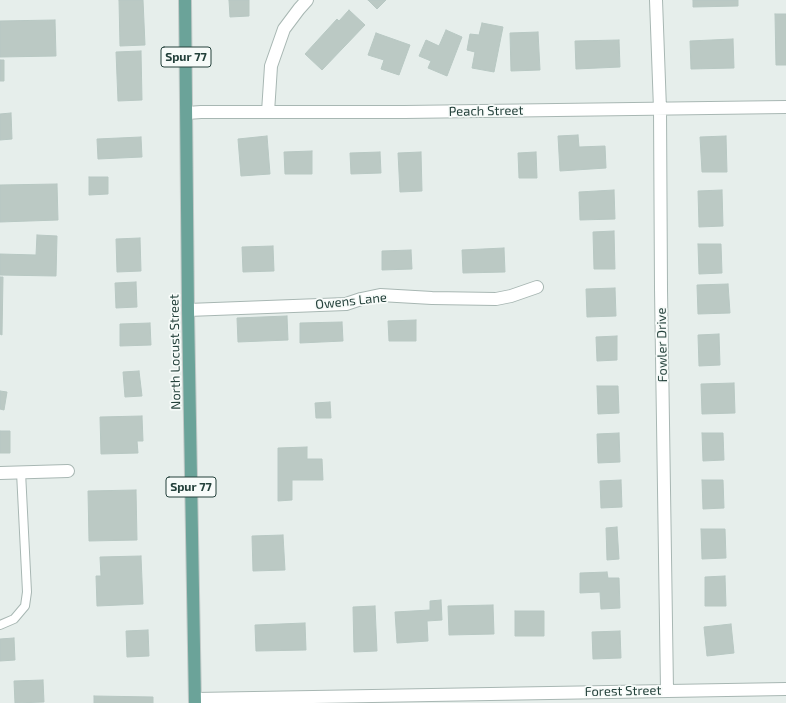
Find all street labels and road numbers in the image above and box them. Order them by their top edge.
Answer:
road number: Spur 77 [161,47,211,67]
street label: Peach Street [449,103,523,119]
street label: Owens Lane [315,289,387,313]
street label: North Locust Street [166,294,184,410]
street label: Fowler Drive [654,308,670,382]
road number: Spur 77 [166,477,216,497]
street label: Forest Street [584,683,662,699]

